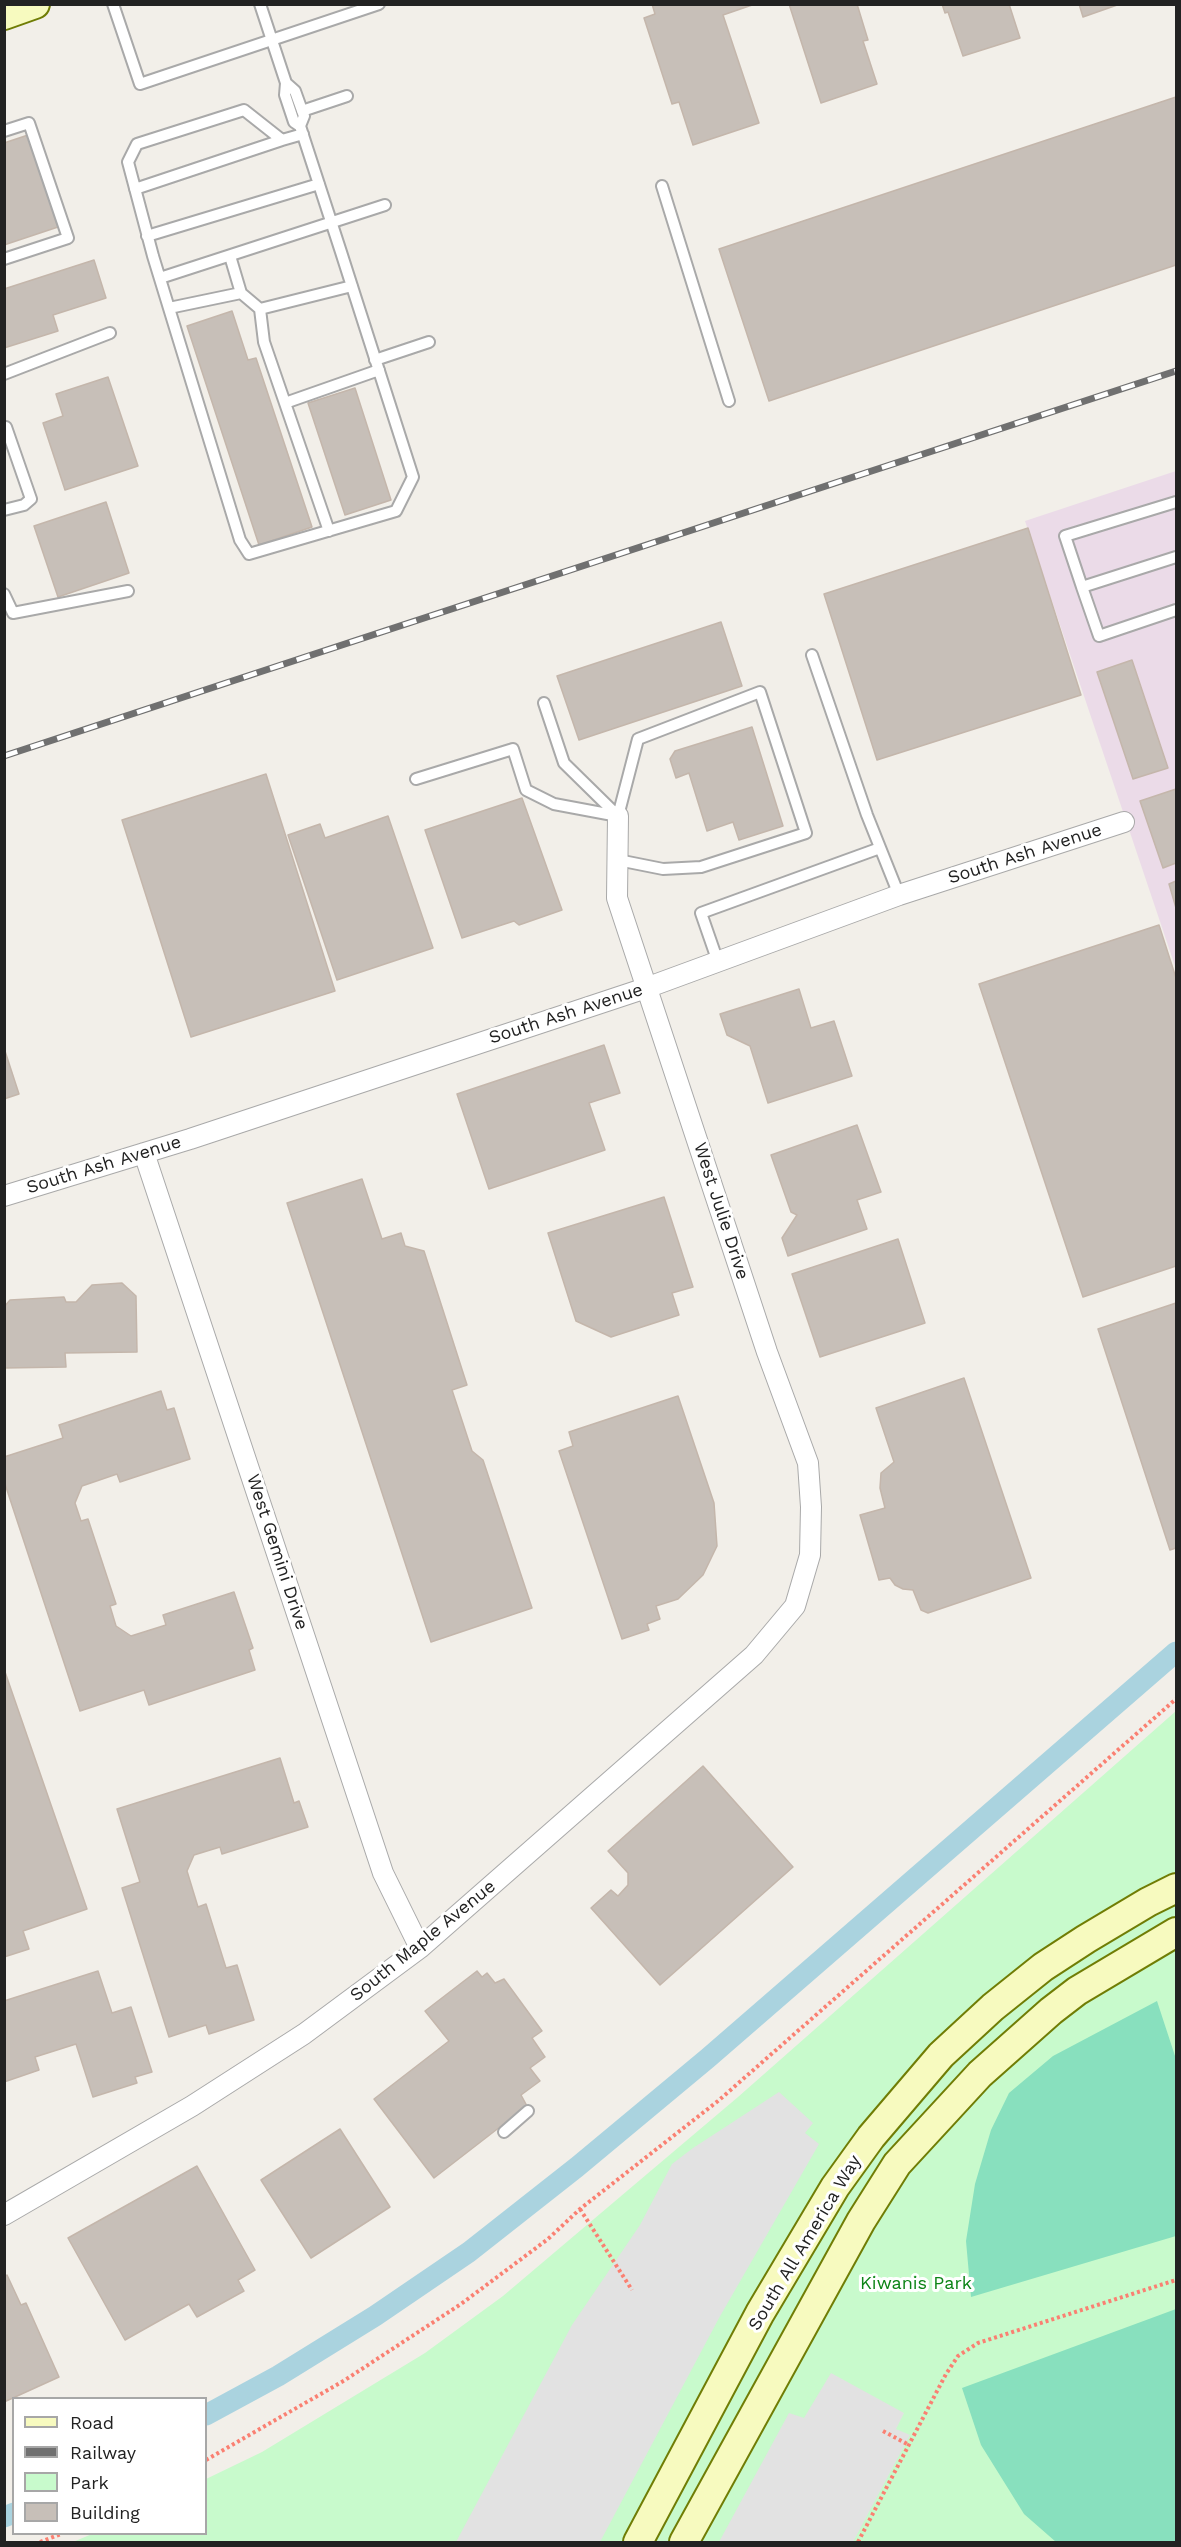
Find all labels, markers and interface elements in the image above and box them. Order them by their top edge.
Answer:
street label: South Ash Avenue [945,819,1105,889]
street label: South Ash Avenue [486,979,646,1049]
street label: South Ash Avenue [24,1131,184,1199]
street label: West Julie Drive [689,1140,753,1282]
street label: West Gemini Drive [242,1471,312,1633]
street label: South Maple Avenue [346,1876,500,2006]
street label: South All America Way [744,2151,866,2335]
park label: Kiwanis Park [860,2273,972,2295]
legend [12,2397,207,2535]
text: Road [70,2412,114,2433]
text: Railway [70,2442,136,2463]
text: Park [70,2472,109,2493]
text: Building [70,2502,140,2523]

